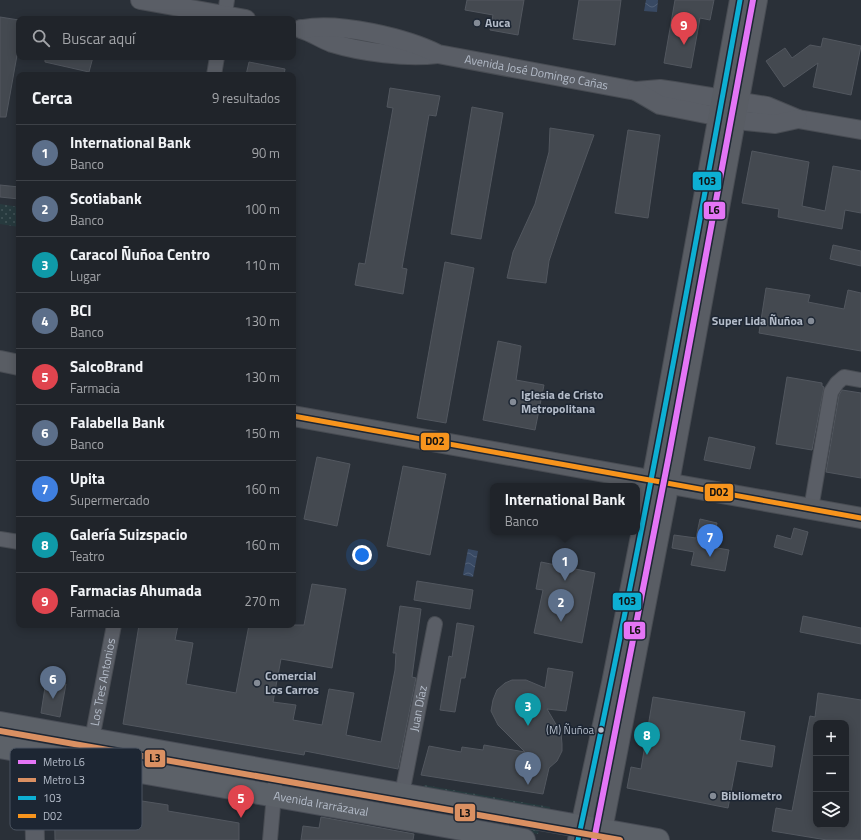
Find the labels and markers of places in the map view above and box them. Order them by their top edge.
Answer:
pin: 9 [671,12,697,45]
place label: Auca [485,13,510,32]
marker: Auca [472,18,482,28]
place label: Super Lida Ñuñoa [712,311,803,330]
marker: Super Lida Ñuñoa [806,316,816,326]
place label: Iglesia de Cristo Metropolitana [521,385,603,418]
marker: Iglesia de Cristo Metropolitana [508,397,518,407]
pin: 7 [697,524,723,557]
pin: 1 [552,548,578,581]
pin: 2 [548,589,574,622]
pin: 6 [40,666,66,699]
place label: Comercial Los Carros [265,666,319,699]
marker: Comercial Los Carros [252,678,262,688]
pin: 3 [515,693,541,726]
place label: (M) Ñuñoa [546,722,594,738]
pin: 8 [634,722,660,755]
marker: (M) Ñuñoa [596,725,606,735]
pin: 4 [515,752,541,785]
pin: 5 [228,785,254,818]
place label: Bibliometro [721,786,782,805]
marker: Bibliometro [708,791,718,801]

